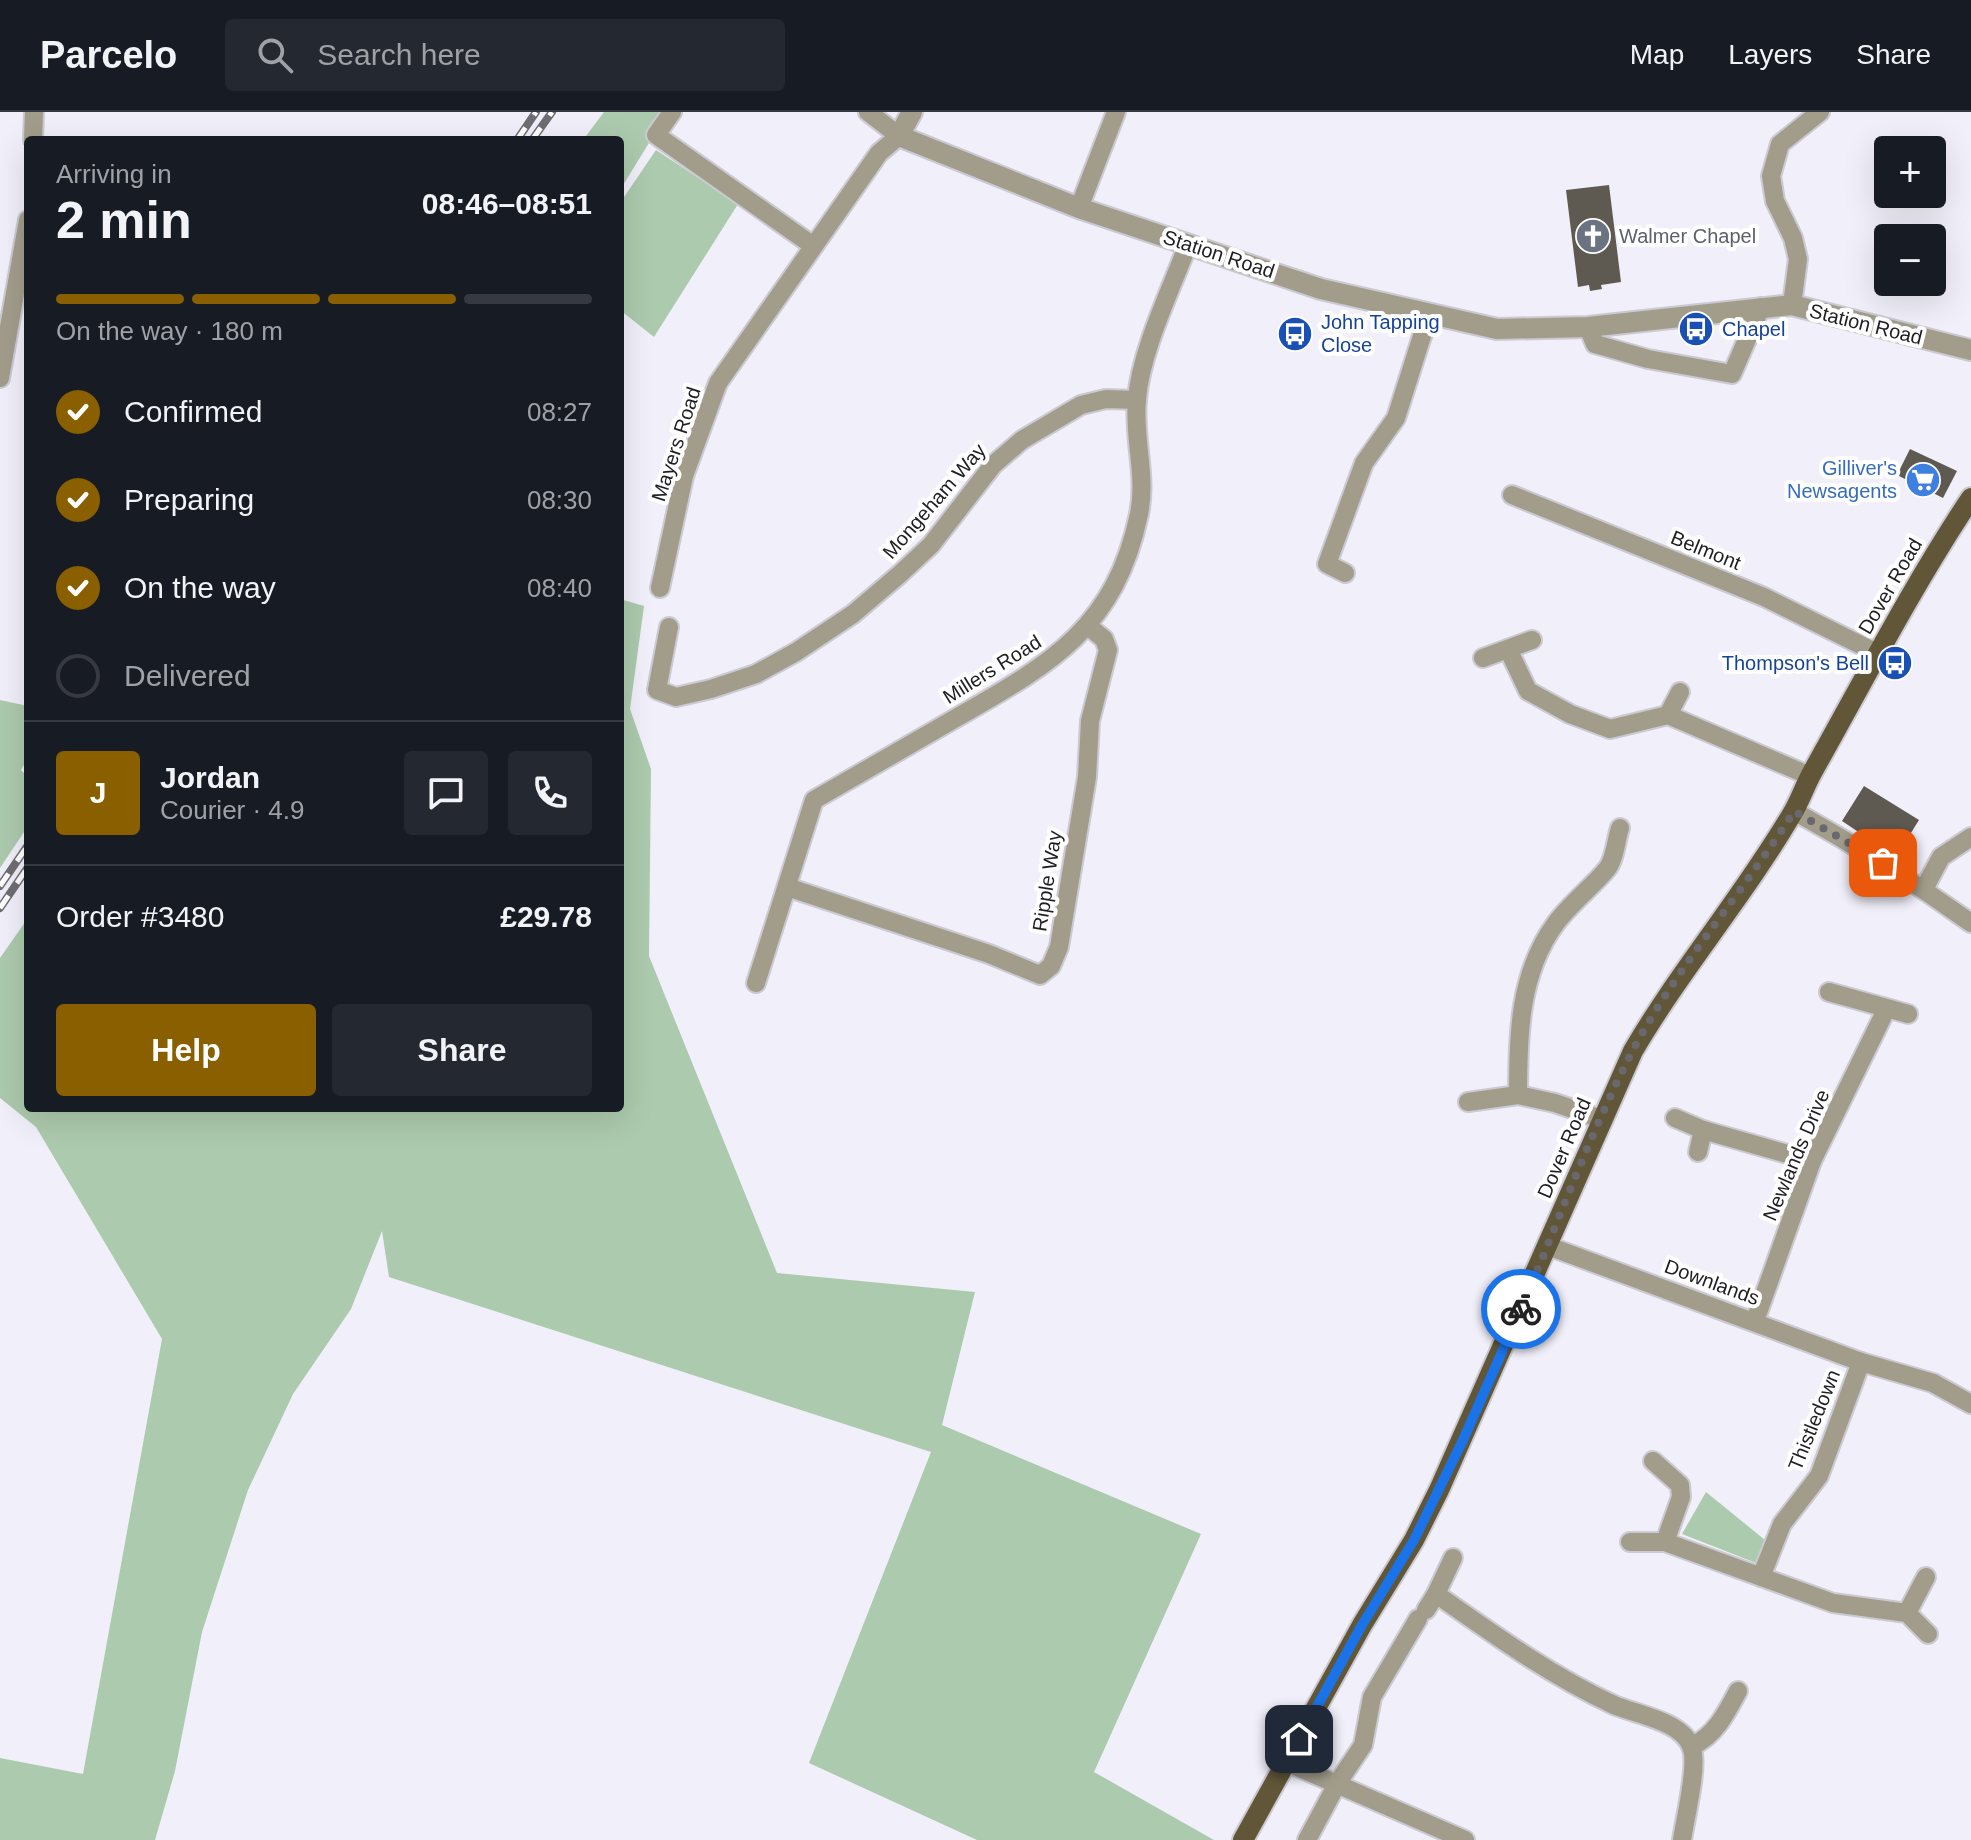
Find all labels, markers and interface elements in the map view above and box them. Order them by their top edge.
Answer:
search box [225,19,785,91]
icon: search [253,33,297,77]
text: Parcelo [40,34,177,76]
text: Search here [317,38,481,71]
text: Map [1630,39,1684,70]
text: Layers [1728,39,1812,70]
text: Share [1856,39,1931,70]
map controls [1874,136,1946,296]
button: + [1874,136,1946,208]
text: Arriving in [56,159,172,189]
text: 08:46–08:51 [422,187,592,220]
text: 2 min [56,191,192,249]
church icon: Walmer Chapel [1574,217,1612,255]
button: − [1874,224,1946,296]
place label: Walmer Chapel [1619,225,1756,247]
street label: Station Road [1161,226,1277,282]
street label: Station Road [1807,299,1925,349]
bus stop icon: Chapel [1677,310,1715,348]
place label: John Tapping Close [1321,311,1440,356]
bus stop icon: John Tapping Close [1276,315,1314,353]
text: On the way · 180 m [56,316,283,346]
place label: Chapel [1722,318,1785,340]
street label: Mayers Road [647,384,705,504]
icon: check [56,390,100,434]
text: Confirmed [124,395,262,428]
text: 08:27 [527,397,592,427]
street label: Mongeham Way [878,439,990,563]
place label: Gilliver's Newsagents [1787,457,1897,502]
supermarket icon: Gilliver's Newsagents [1904,461,1942,499]
icon: check [56,478,100,522]
text: Preparing [124,483,254,516]
text: 08:30 [527,485,592,515]
street label: Belmont [1668,526,1745,574]
street label: Dover Road [1854,534,1926,638]
icon: check [56,566,100,610]
text: On the way [124,571,276,604]
text: 08:40 [527,573,592,603]
street label: Millers Road [939,630,1045,708]
bus stop icon: Thompson's Bell [1876,644,1914,682]
place label: Thompson's Bell [1722,652,1869,674]
text: Delivered [124,659,251,692]
button: chat [404,751,488,835]
button: phone [508,751,592,835]
text: Jordan [160,761,260,794]
text: J [90,776,106,809]
text: Courier · 4.9 [160,795,305,825]
street label: Ripple Way [1028,829,1066,933]
pin [1849,829,1917,897]
icon: bag [1861,841,1905,885]
text: Order #3480 [56,900,224,933]
text: £29.78 [500,900,592,933]
button: Help [56,1004,316,1096]
button: Share [332,1004,592,1096]
street label: Newlands Drive [1759,1086,1833,1224]
street label: Dover Road [1533,1095,1595,1201]
street label: Downlands [1662,1255,1762,1309]
courier [1481,1269,1561,1349]
icon: bike [1499,1287,1543,1331]
street label: Thistledown [1784,1366,1844,1474]
pin [1265,1705,1333,1773]
icon: home [1277,1717,1321,1761]

